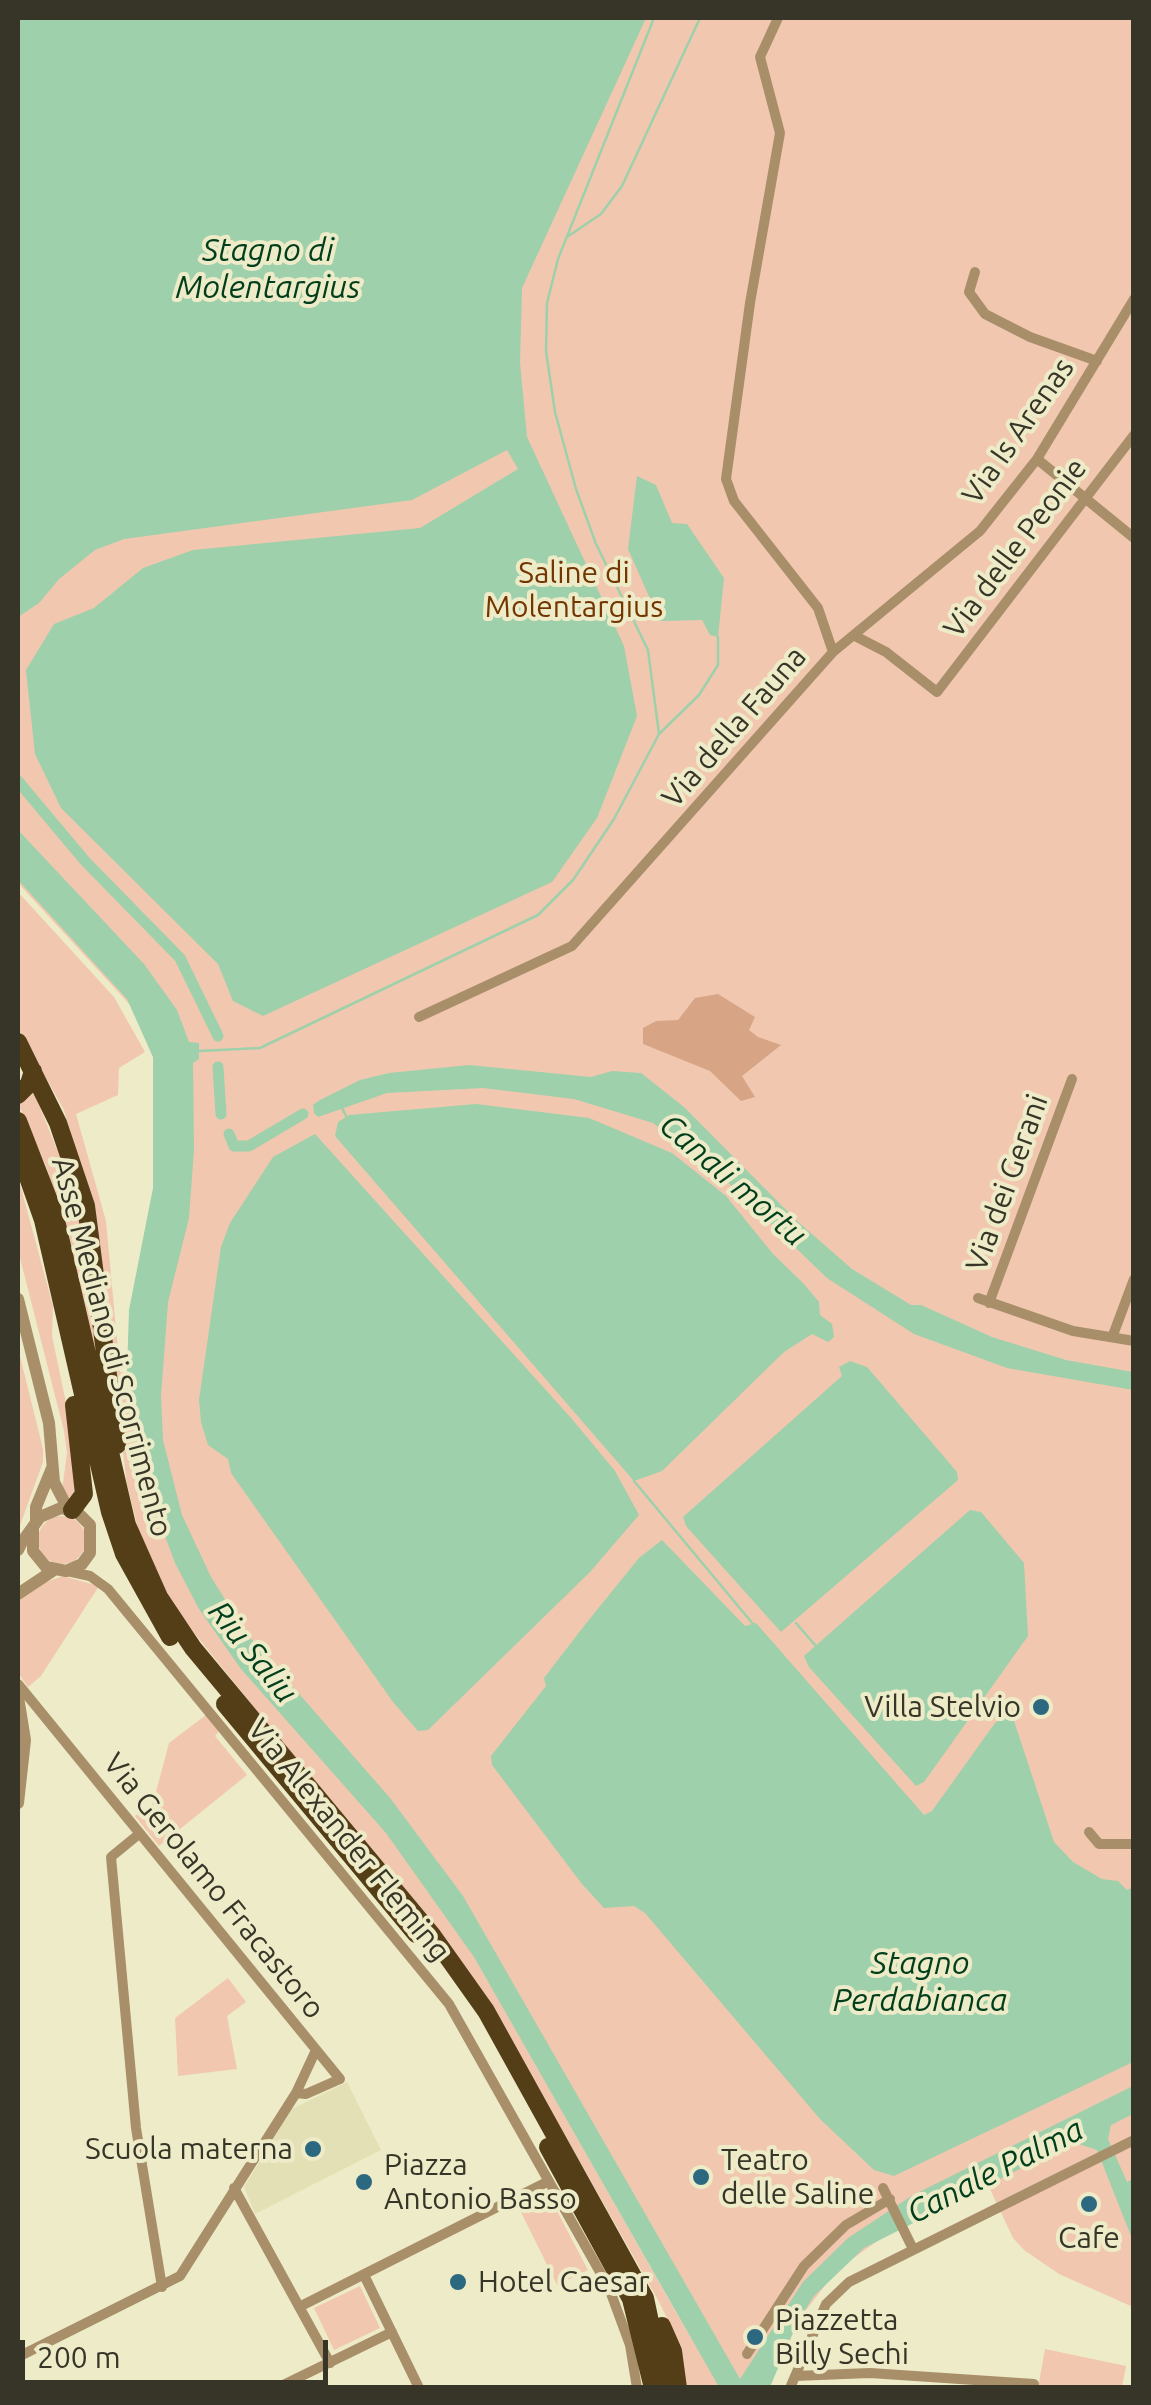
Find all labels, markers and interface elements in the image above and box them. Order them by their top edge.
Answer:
water label: Stagno di Molentargius [176,231,360,306]
street label: Via Is Arenas [954,351,1082,511]
street label: Via delle Peonie [936,451,1094,645]
park label: Saline di Molentargius [485,555,663,626]
street label: Via della Fauna [654,639,814,815]
street label: Via dei Gerani [958,1090,1056,1276]
water label: Canali mortu [652,1106,814,1254]
street label: Asse Mediano di Scorrimento [44,1153,180,1541]
water label: Riu Saliu [200,1593,306,1711]
place label: Villa Stelvio [864,1689,1021,1725]
marker: Villa Stelvio [1030,1696,1052,1718]
street label: Via Alexander Fleming [240,1712,458,1968]
street label: Via Gerolamo Fracastoro [96,1746,332,2026]
water label: Stagno Perdabianca [833,1944,1007,2019]
water label: Canale Palma [900,2110,1090,2232]
place label: Scuola materna [85,2131,293,2167]
marker: Scuola materna [302,2138,324,2160]
place label: Teatro delle Saline [721,2142,874,2212]
place label: Piazza Antonio Basso [384,2147,577,2218]
marker: Teatro delle Saline [690,2166,712,2188]
marker: Piazza Antonio Basso [353,2171,375,2193]
marker: Cafe [1078,2193,1100,2215]
place label: Cafe [1058,2220,1120,2256]
place label: Hotel Caesar [478,2264,650,2300]
marker: Hotel Caesar [447,2271,469,2293]
place label: Piazzetta Billy Sechi [775,2302,909,2372]
scale bar [25,2320,332,2382]
marker: Piazzetta Billy Sechi [744,2326,766,2348]
text: 200 m [37,2340,121,2374]

